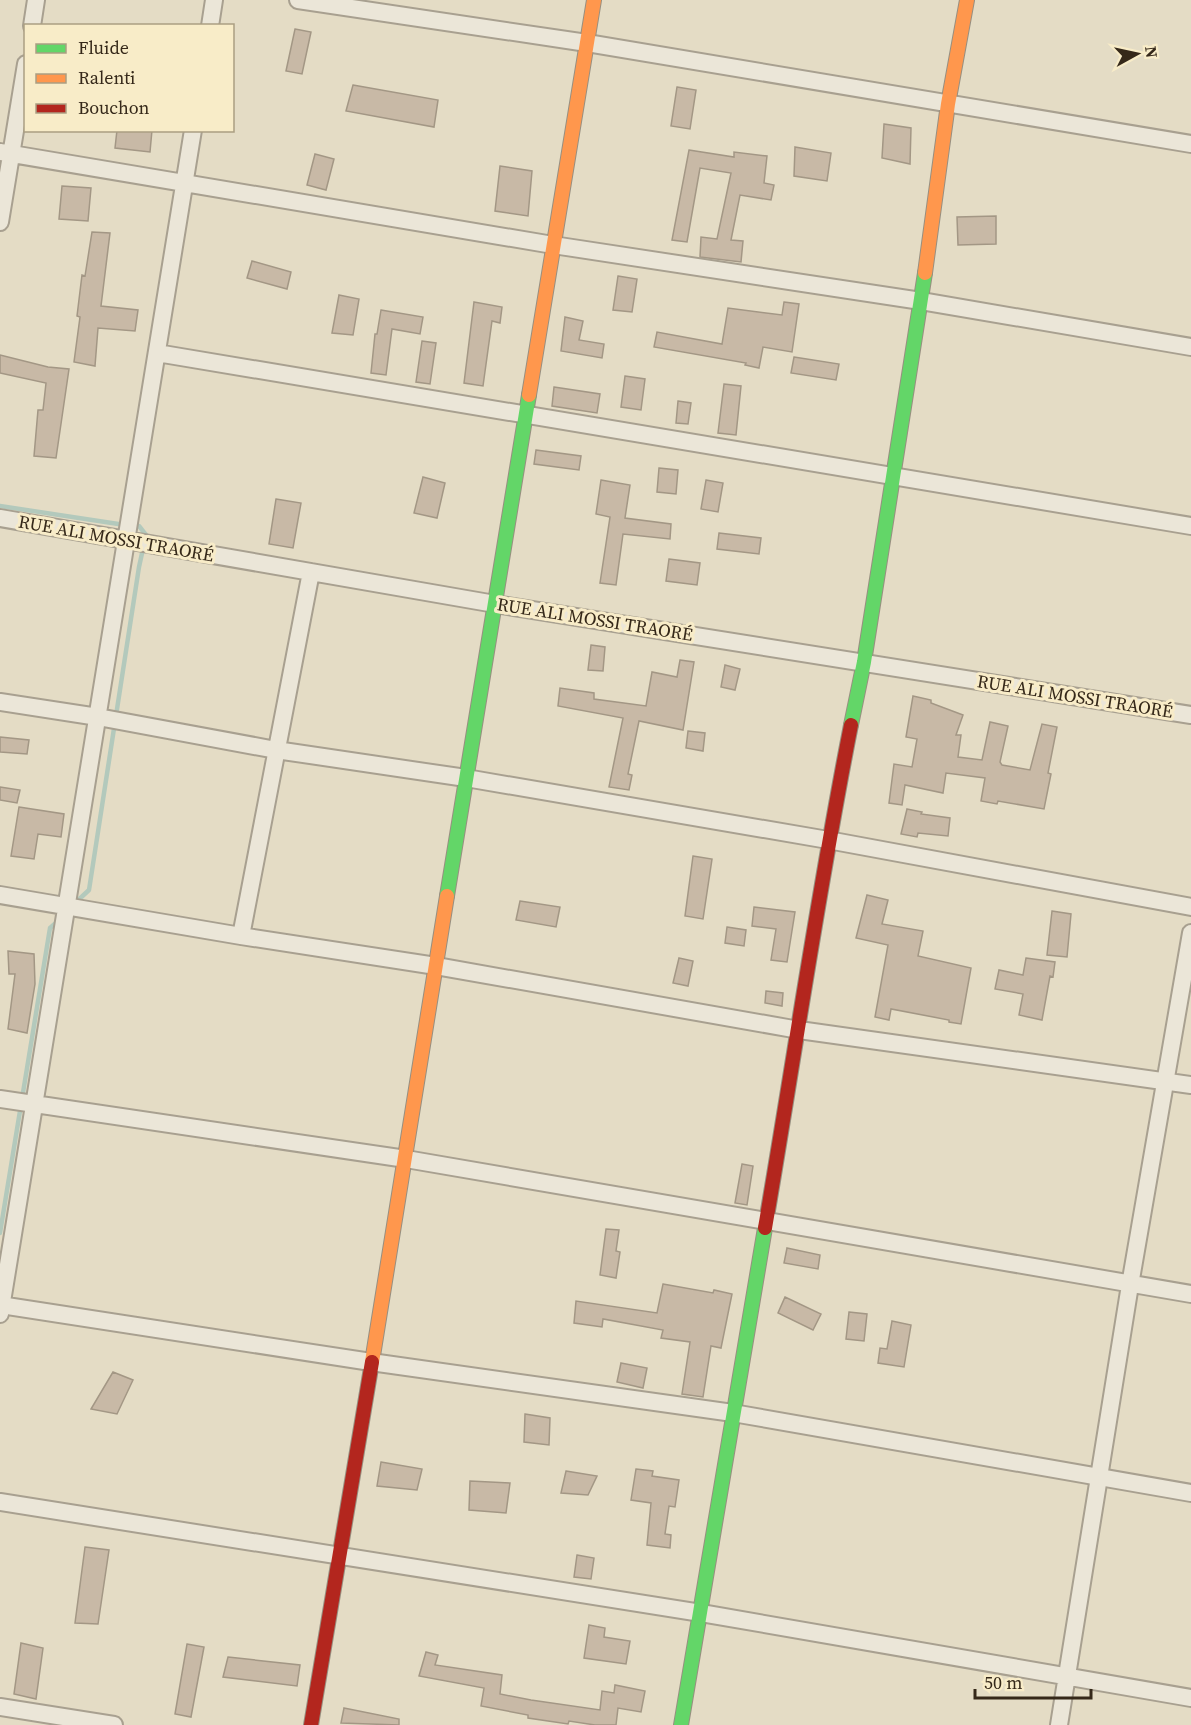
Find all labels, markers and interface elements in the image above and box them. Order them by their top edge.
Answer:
legend [24,24,234,132]
north arrow [1107,24,1167,84]
text: Fluide [78,35,129,60]
text: N [1140,45,1164,60]
text: Ralenti [78,65,135,90]
text: Bouchon [78,95,150,120]
street label: RUE ALI MOSSI TRAORÉ [16,509,216,568]
street label: RUE ALI MOSSI TRAORÉ [495,591,695,647]
street label: RUE ALI MOSSI TRAORÉ [975,668,1175,724]
scale bar [975,1662,1090,1700]
text: 50 m [984,1670,1022,1695]

